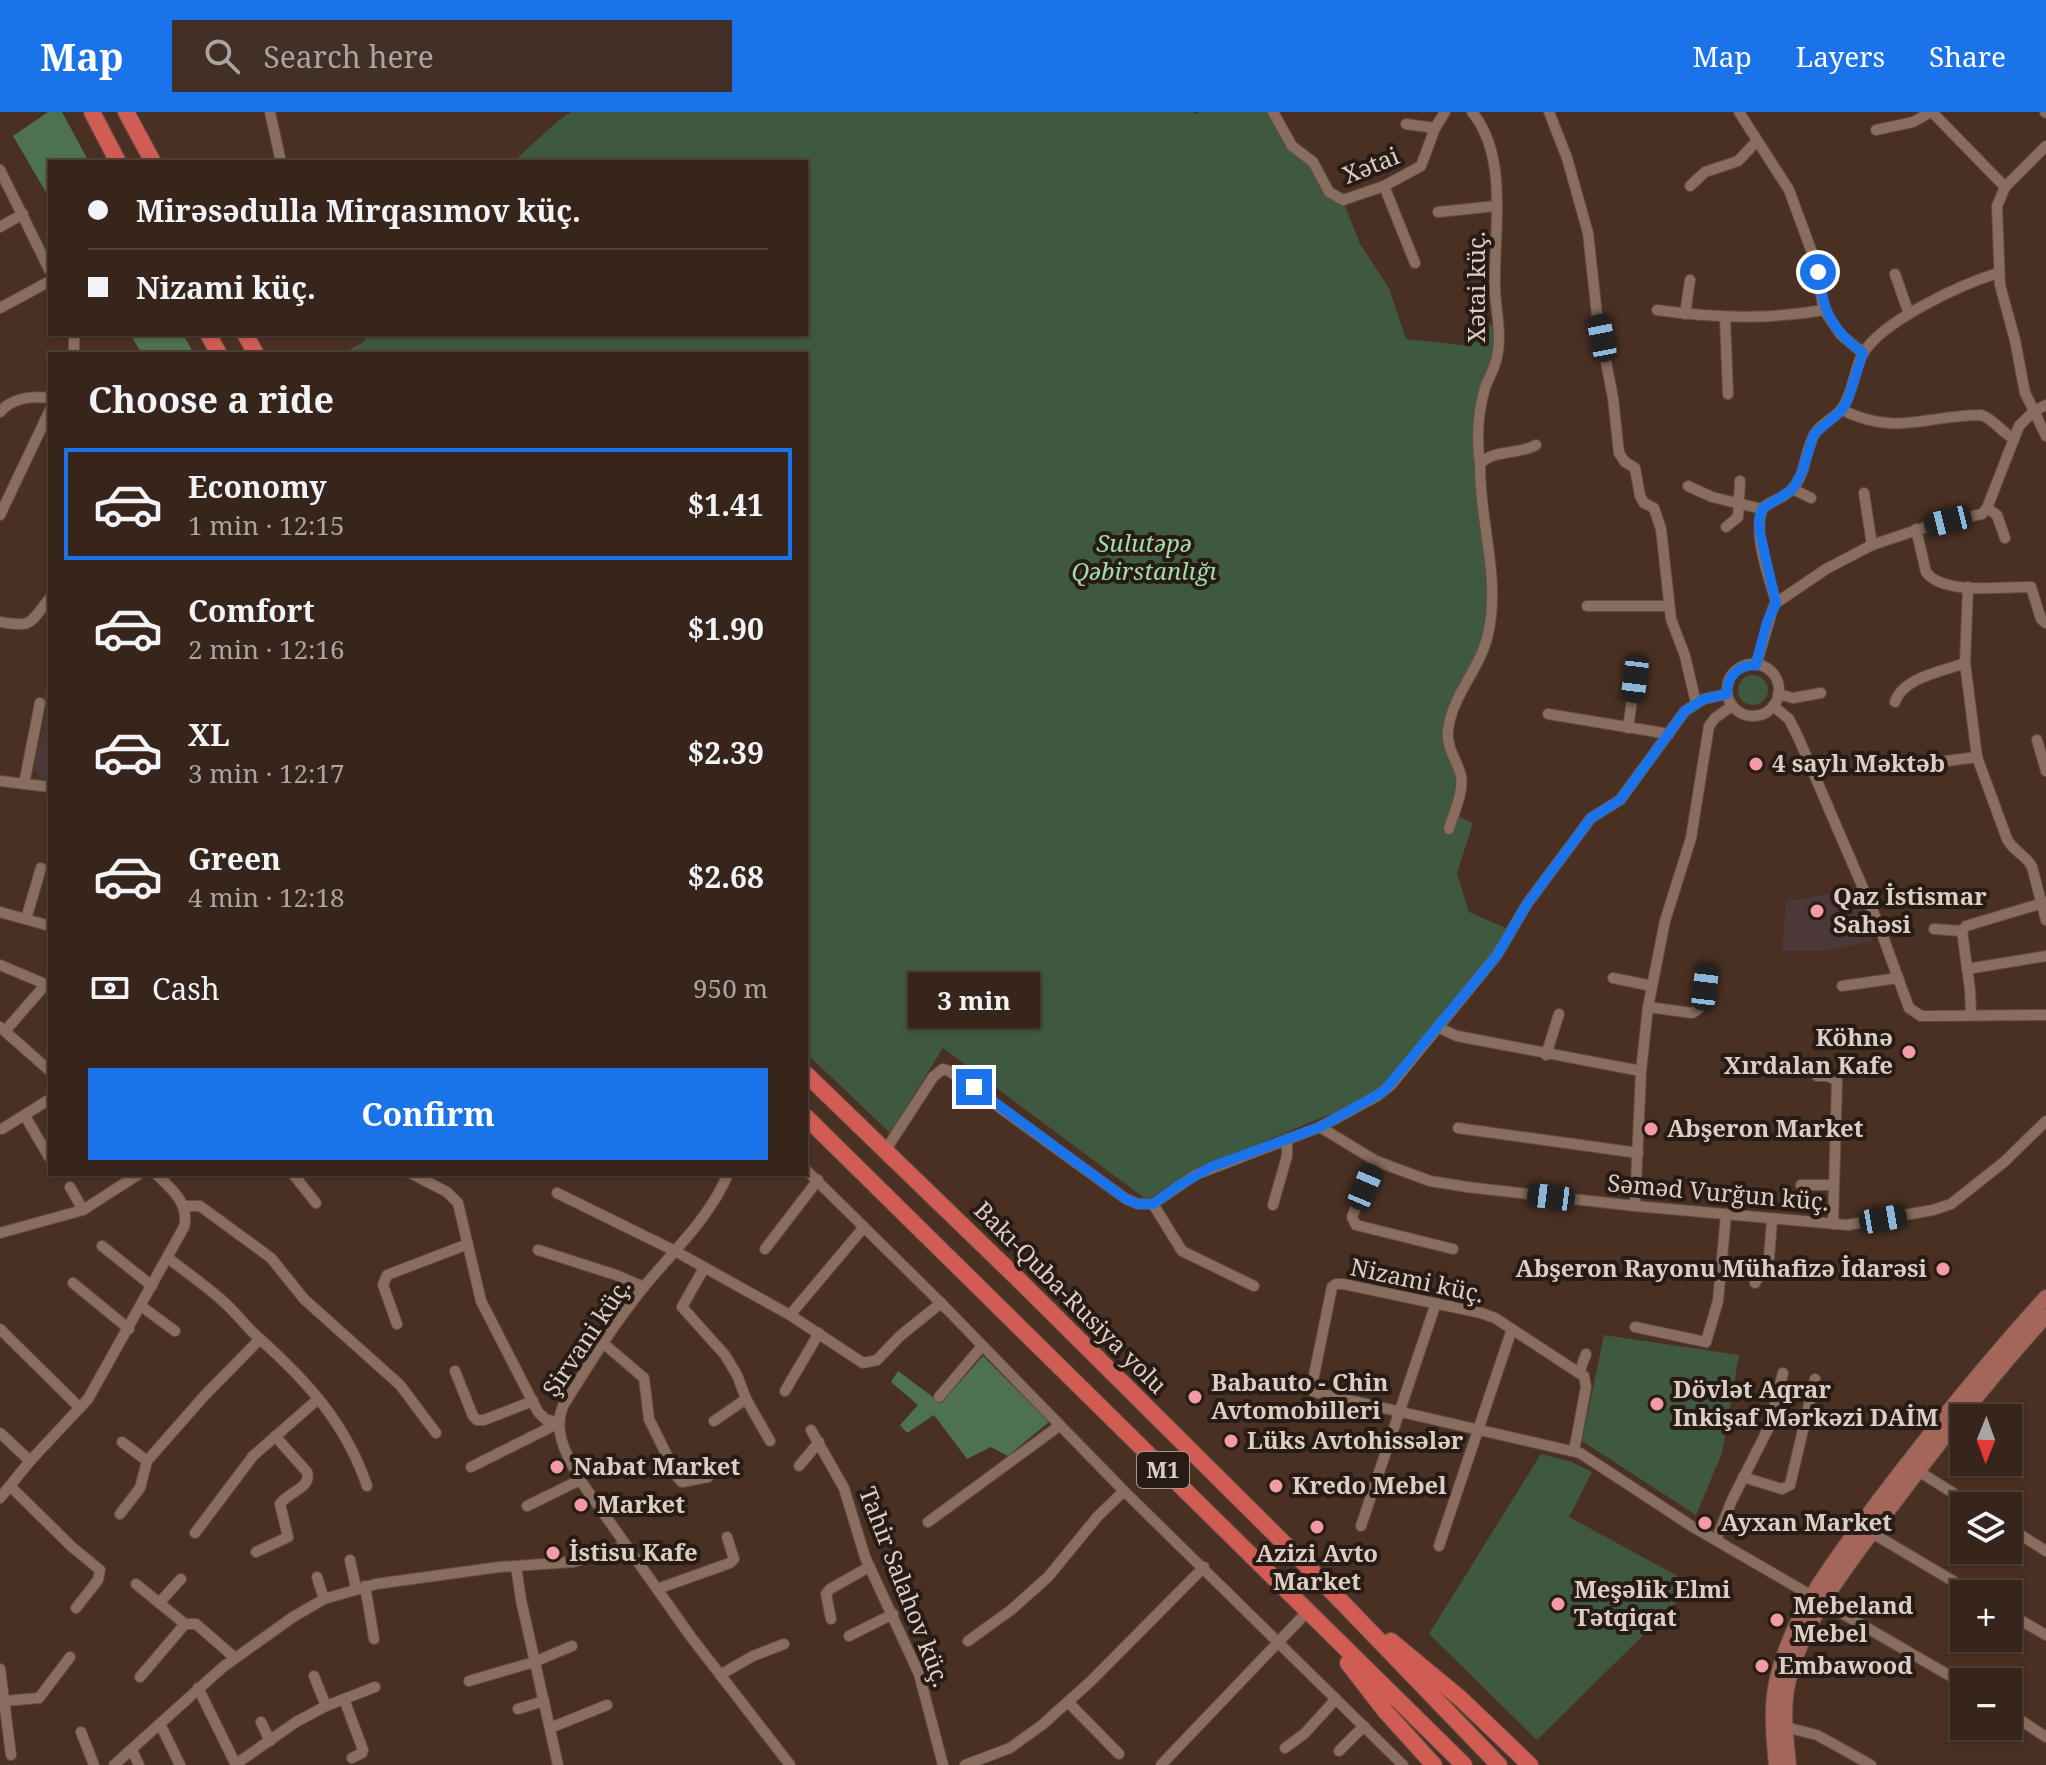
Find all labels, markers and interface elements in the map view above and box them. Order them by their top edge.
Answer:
search box [172,20,732,92]
text: Map [40,30,124,82]
icon: search [200,34,244,78]
text: Search here [264,36,434,77]
text: Map [1693,37,1752,75]
text: Layers [1796,37,1885,75]
text: Share [1929,37,2006,75]
street label: Xətai [1337,138,1404,191]
text: Mirəsədulla Mirqasımov küç. [136,190,581,231]
street label: Xətai küç. [1459,231,1492,343]
route start [1800,254,1836,290]
text: Nizami küç. [136,267,316,308]
car [1586,312,1618,364]
text: Choose a ride [88,375,334,424]
text: Economy [188,466,327,507]
icon: car [92,468,164,540]
text: $1.41 [687,484,764,525]
car [1922,504,1974,538]
text: 1 min · 12:15 [188,507,345,543]
park label: Sulutəpə Qəbirstanlığı [1071,526,1217,587]
text: Comfort [188,590,315,631]
icon: car [92,592,164,664]
text: $1.90 [687,608,764,649]
text: 2 min · 12:16 [188,631,345,667]
car [1620,654,1650,704]
text: XL [188,714,230,755]
icon: car [92,716,164,788]
text: $2.39 [687,732,764,773]
place label: 4 saylı Məktəb [1772,746,1945,779]
text: 3 min · 12:17 [188,755,345,791]
marker: 4 saylı Məktəb [1747,755,1765,773]
text: Green [188,838,281,879]
icon: car [92,840,164,912]
text: $2.68 [687,856,764,897]
text: 4 min · 12:18 [188,879,345,915]
place label: Qaz İstismar Sahəsi [1833,879,1987,940]
marker: Qaz İstismar Sahəsi [1808,902,1826,920]
car [1690,962,1720,1012]
icon: cash [88,966,132,1010]
text: Cash [152,968,220,1009]
text: 950 m [693,970,768,1006]
callout: 3 min [908,971,1040,1027]
text: 3 min [937,982,1011,1018]
place label: Köhnə Xırdalan Kafe [1724,1020,1893,1081]
marker: Köhnə Xırdalan Kafe [1900,1043,1918,1061]
button: Confirm [88,1068,768,1160]
route end [956,1069,992,1105]
place label: Abşeron Market [1667,1111,1864,1144]
marker: Abşeron Market [1642,1120,1660,1138]
car [1345,1160,1385,1214]
street label: Səməd Vurğun küç. [1606,1165,1830,1218]
car [1526,1182,1576,1212]
street label: Bakı-Quba-Rusiya yolu [967,1193,1175,1401]
car [1857,1203,1909,1235]
street label: Nizami küç. [1348,1249,1487,1310]
place label: Abşeron Rayonu Mühafizə İdarəsi [1516,1251,1928,1284]
marker: Abşeron Rayonu Mühafizə İdarəsi [1934,1260,1952,1278]
street label: Şirvani küç. [534,1272,637,1403]
place label: Babauto - Chin Avtomobilleri [1211,1365,1388,1426]
place label: Dövlət Aqrar Inkişaf Mərkəzi DAİM [1673,1372,1938,1433]
marker: Babauto - Chin Avtomobilleri [1186,1388,1204,1406]
marker: Dövlət Aqrar Inkişaf Mərkəzi DAİM [1648,1395,1666,1413]
north arrow [1950,1404,2022,1476]
map controls [1950,1404,2022,1740]
place label: Lüks Avtohissələr [1247,1423,1464,1456]
marker: Lüks Avtohissələr [1222,1432,1240,1450]
place label: Nabat Market [573,1449,741,1482]
road number: M1 [1137,1452,1189,1488]
marker: Nabat Market [548,1458,566,1476]
place label: Kredo Mebel [1292,1468,1447,1501]
marker: Kredo Mebel [1267,1477,1285,1495]
street label: Tahir Salahov küç. [852,1482,959,1691]
place label: Market [597,1487,685,1520]
button: layers [1950,1492,2022,1564]
marker: Market [572,1496,590,1514]
place label: Ayxan Market [1721,1505,1892,1538]
marker: Ayxan Market [1696,1514,1714,1532]
marker: Azizi Avto Market [1308,1518,1326,1536]
place label: İstisu Kafe [569,1535,698,1568]
place label: Azizi Avto Market [1256,1536,1378,1597]
marker: İstisu Kafe [544,1544,562,1562]
place label: Meşəlik Elmi Tətqiqat [1574,1572,1731,1633]
button: + [1950,1580,2022,1652]
place label: Mebeland Mebel [1793,1588,1914,1649]
marker: Meşəlik Elmi Tətqiqat [1549,1595,1567,1613]
marker: Mebeland Mebel [1768,1611,1786,1629]
place label: Embawood [1778,1648,1913,1681]
marker: Embawood [1753,1657,1771,1675]
button: − [1950,1668,2022,1740]

